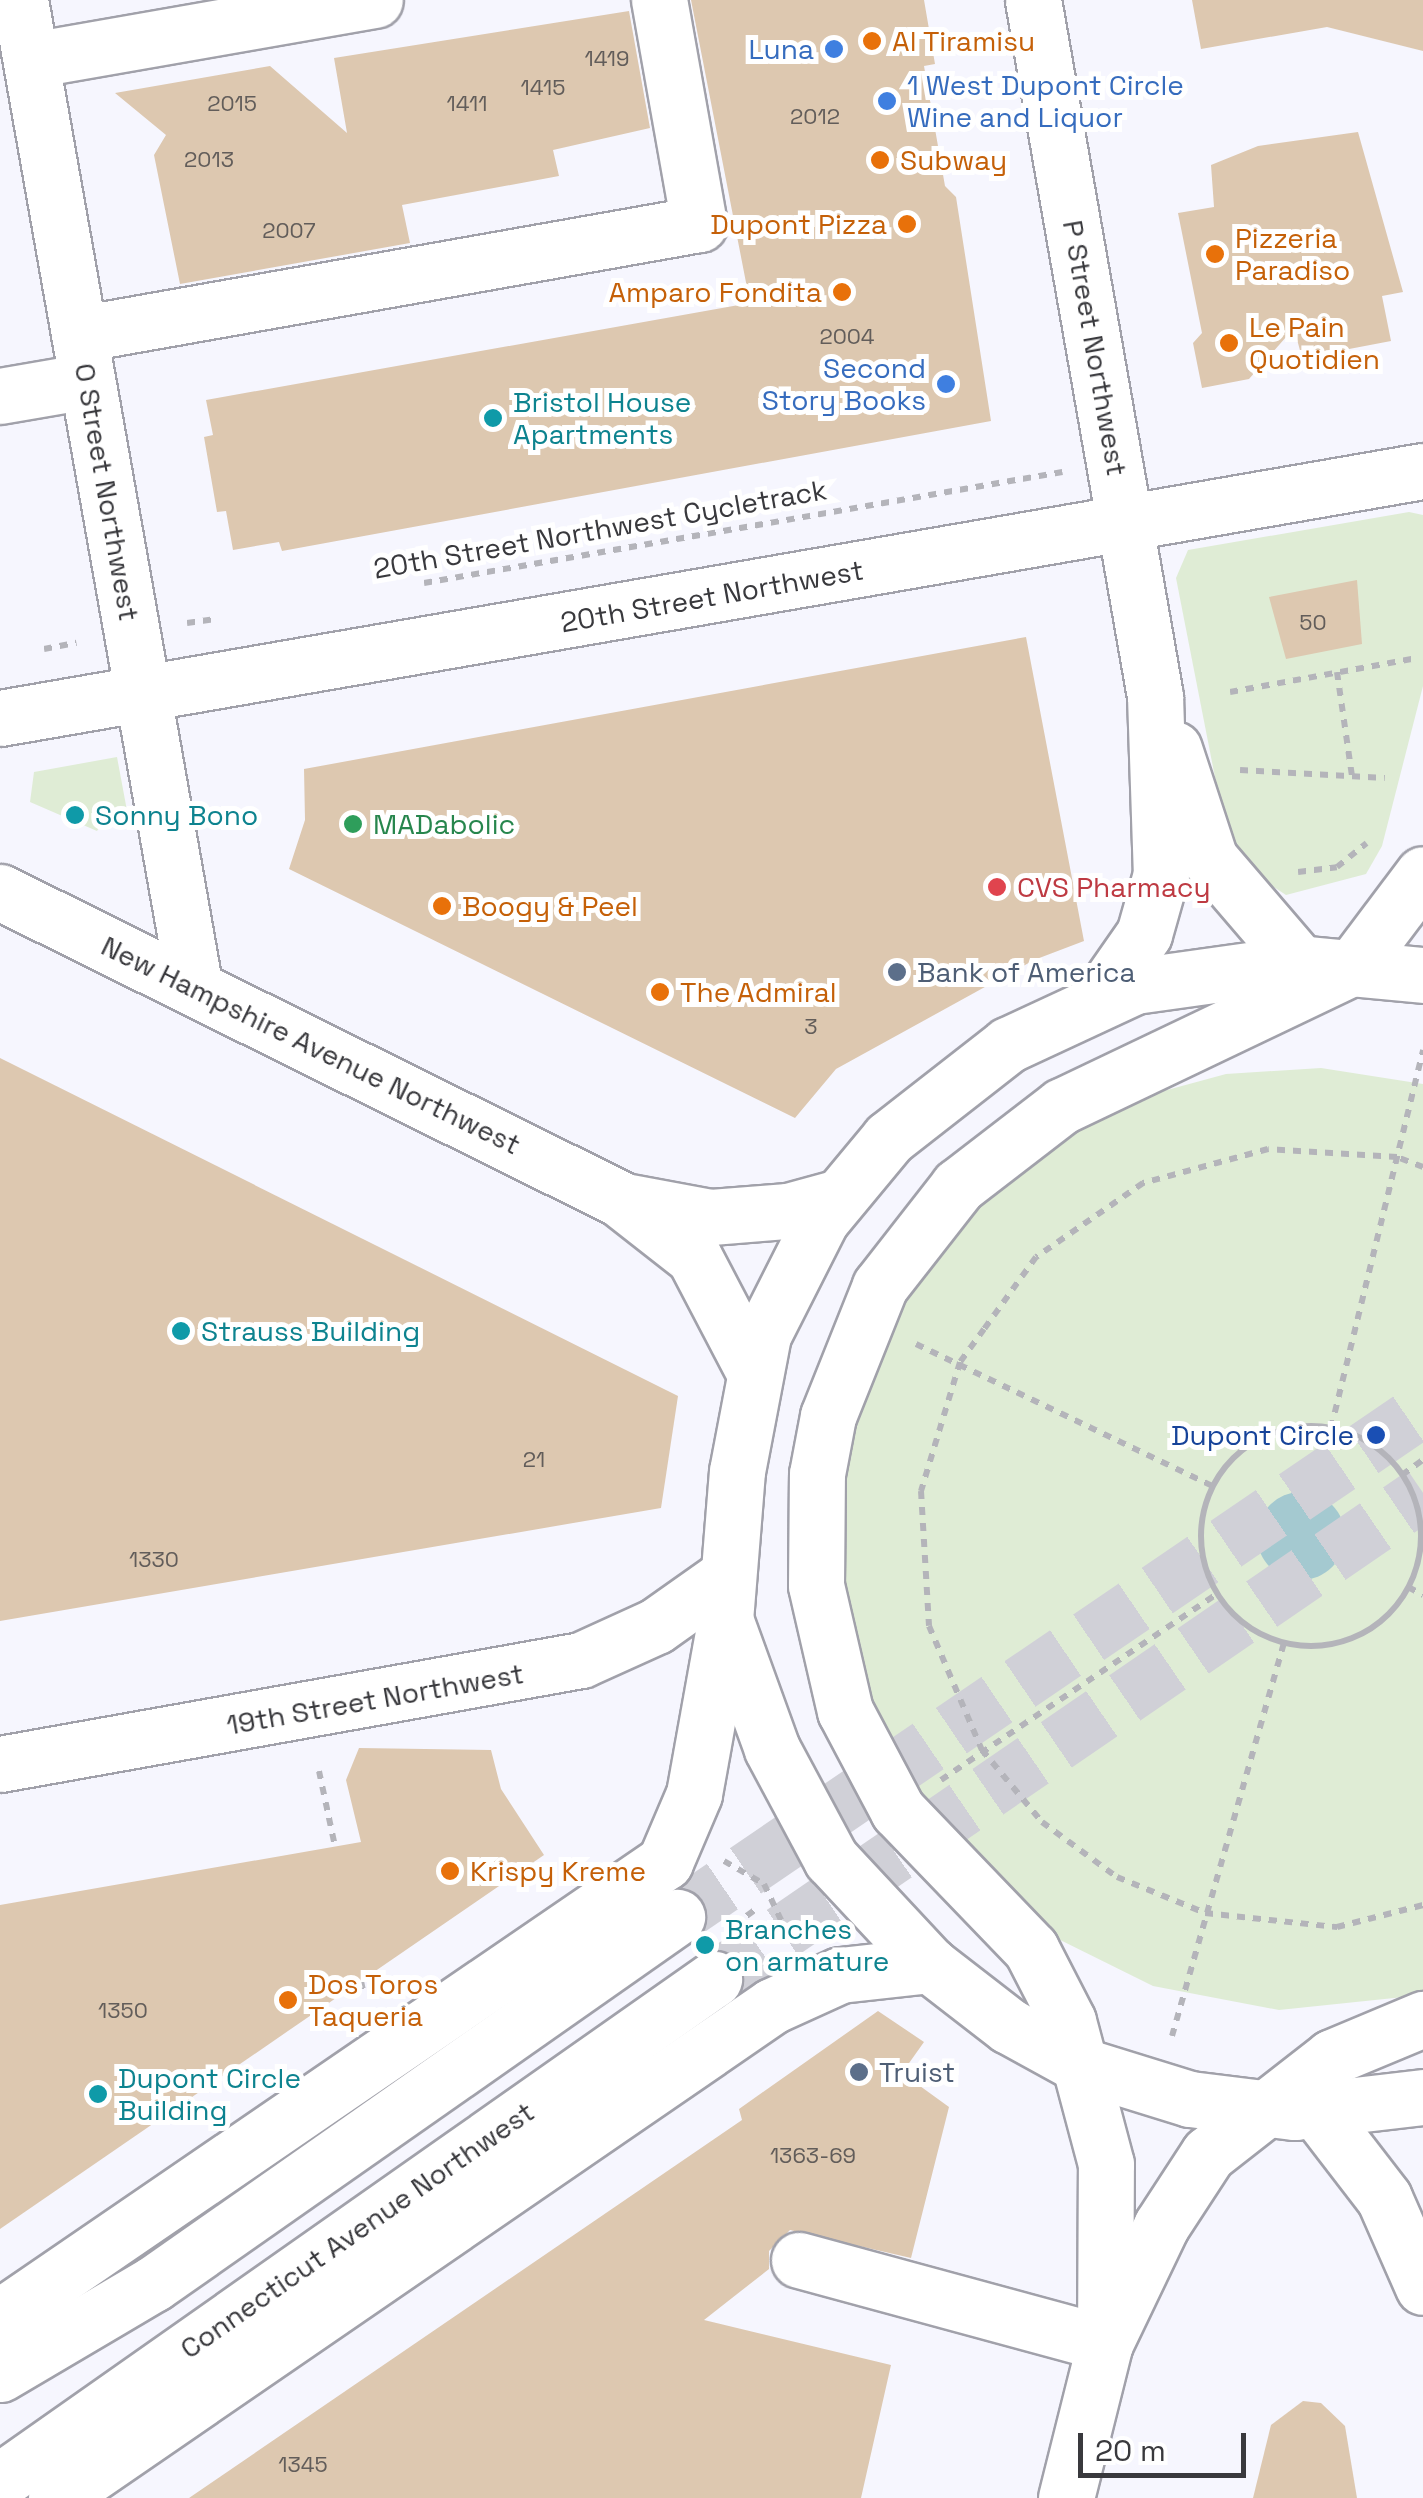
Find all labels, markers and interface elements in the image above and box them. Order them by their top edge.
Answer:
place label: Al Tiramisu [892,24,1036,58]
marker: Al Tiramisu [861,30,883,52]
place label: Luna [748,32,814,66]
marker: Luna [823,38,845,60]
house number: 1419 [584,46,630,72]
place label: 1 West Dupont Circle Wine and Liquor [907,68,1184,134]
house number: 1415 [521,75,565,101]
marker: 1 West Dupont Circle Wine and Liquor [876,90,898,112]
house number: 2015 [207,91,257,117]
house number: 1411 [447,91,487,117]
house number: 2012 [790,104,840,130]
place label: Subway [900,143,1007,177]
house number: 2013 [184,147,234,173]
marker: Subway [869,149,891,171]
place label: Dupont Pizza [710,207,887,241]
marker: Dupont Pizza [896,213,918,235]
street label: P Street Northwest [1056,217,1134,479]
house number: 2007 [262,218,316,244]
place label: Pizzeria Paradiso [1235,221,1350,287]
marker: Pizzeria Paradiso [1204,243,1226,265]
place label: Amparo Fondita [608,275,822,309]
marker: Amparo Fondita [831,281,853,303]
place label: Le Pain Quotidien [1249,310,1380,376]
house number: 2004 [819,324,875,350]
marker: Le Pain Quotidien [1218,332,1240,354]
place label: Second Story Books [762,351,926,417]
street label: O Street Northwest [68,361,146,623]
marker: Second Story Books [935,373,957,395]
place label: Bristol House Apartments [513,385,691,451]
marker: Bristol House Apartments [482,407,504,429]
street label: 20th Street Northwest Cycletrack [371,473,829,585]
street label: 20th Street Northwest [558,553,866,639]
house number: 50 [1299,610,1327,636]
place label: Sonny Bono [95,798,258,832]
marker: Sonny Bono [64,804,86,826]
place label: MADabolic [373,807,515,841]
marker: MADabolic [342,813,364,835]
place label: CVS Pharmacy [1017,870,1211,904]
marker: CVS Pharmacy [986,876,1008,898]
place label: Boogy & Peel [462,889,638,923]
marker: Boogy & Peel [431,895,453,917]
street label: New Hampshire Avenue Northwest [96,929,526,1161]
place label: Bank of America [917,955,1136,989]
marker: Bank of America [886,961,908,983]
place label: The Admiral [680,975,837,1009]
marker: The Admiral [649,981,671,1003]
house number: 3 [804,1014,818,1040]
place label: Strauss Building [201,1314,420,1348]
marker: Strauss Building [170,1320,192,1342]
place label: Dupont Circle [1171,1418,1354,1452]
marker: Dupont Circle [1363,1422,1389,1448]
house number: 21 [523,1447,545,1473]
house number: 1330 [129,1547,179,1573]
street label: 19th Street Northwest [224,1656,526,1742]
place label: Krispy Kreme [470,1854,646,1888]
marker: Krispy Kreme [439,1860,461,1882]
place label: Branches on armature [725,1912,889,1978]
marker: Branches on armature [694,1934,716,1956]
place label: Dos Toros Taqueria [308,1967,439,2033]
marker: Dos Toros Taqueria [277,1989,299,2011]
house number: 1350 [98,1998,148,2024]
place label: Truist [879,2055,955,2089]
place label: Dupont Circle Building [118,2061,301,2127]
marker: Truist [848,2061,870,2083]
marker: Dupont Circle Building [87,2083,109,2105]
street label: Connecticut Avenue Northwest [173,2094,541,2366]
house number: 1363-69 [770,2143,856,2169]
scale bar [1083,2413,1250,2475]
text: 20 m [1095,2431,1166,2470]
house number: 1345 [278,2452,328,2478]

